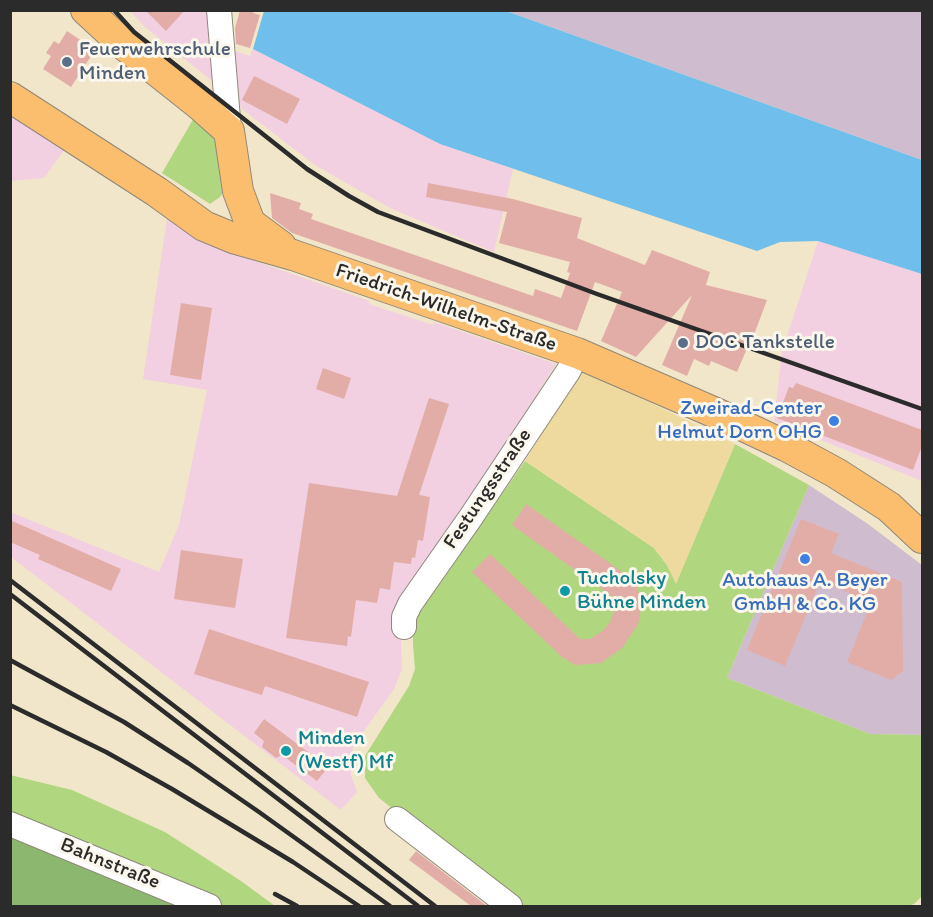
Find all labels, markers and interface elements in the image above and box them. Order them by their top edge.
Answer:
place label: Feuerwehrschule Minden [79,37,231,87]
marker: Feuerwehrschule Minden [60,55,74,69]
street label: Friedrich-Wilhelm-Straße [332,258,560,358]
place label: DOC Tankstelle [695,330,835,356]
marker: DOC Tankstelle [676,336,690,350]
place label: Zweirad-Center Helmut Dorn OHG [657,396,822,446]
marker: Zweirad-Center Helmut Dorn OHG [827,414,841,428]
street label: Festungsstraße [438,424,538,554]
marker: Autohaus A. Beyer GmbH & Co. KG [798,552,812,566]
place label: Tucholsky Bühne Minden [577,566,706,616]
place label: Autohaus A. Beyer GmbH & Co. KG [722,568,888,618]
marker: Tucholsky Bühne Minden [558,584,572,598]
place label: Minden (Westf) Mf [298,726,393,776]
marker: Minden (Westf) Mf [279,744,293,758]
street label: Bahnstraße [56,833,164,895]

